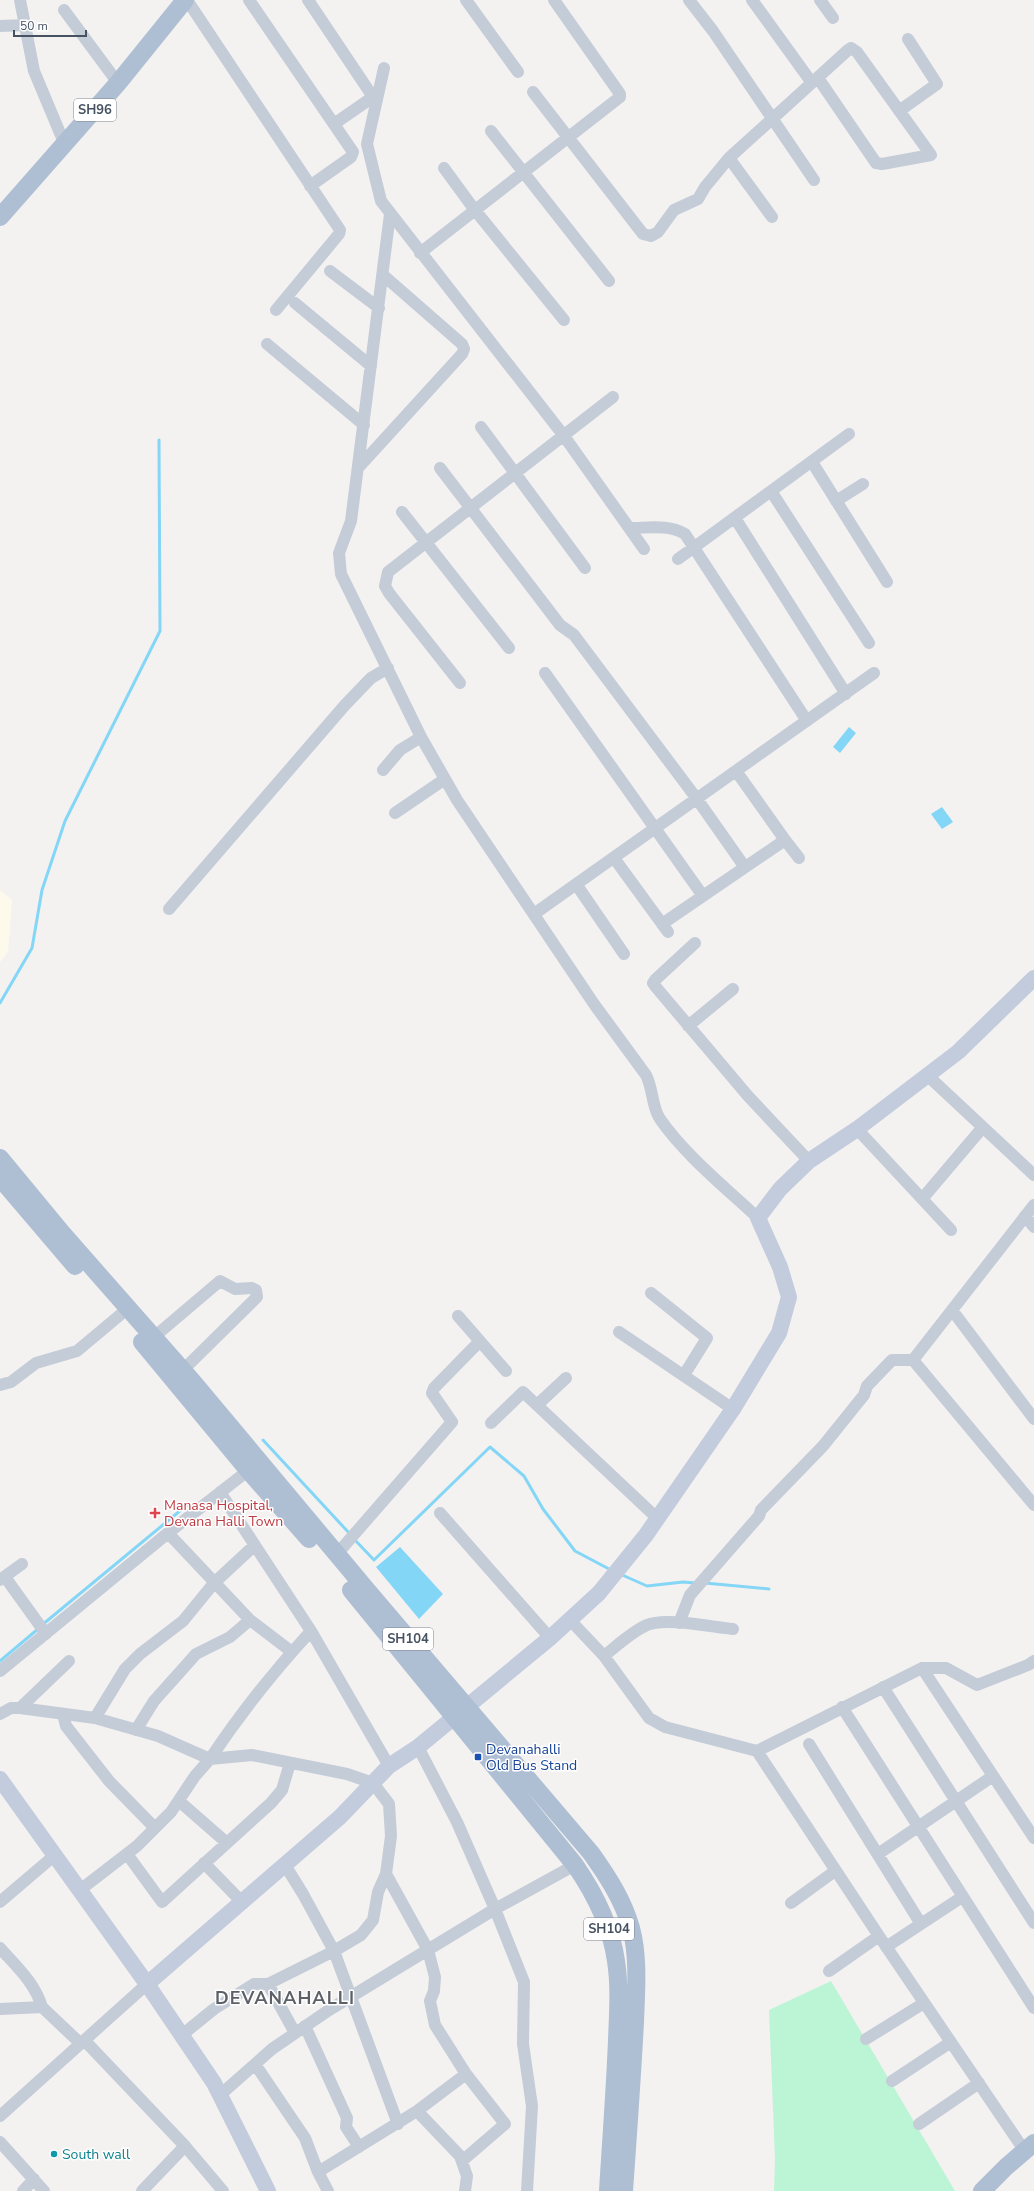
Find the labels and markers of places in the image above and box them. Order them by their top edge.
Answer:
place label: Manasa Hospital, Devana Halli Town [164,1496,283,1531]
marker: Manasa Hospital, Devana Halli Town [149,1507,161,1519]
place label: Devanahalli Old Bus Stand [486,1740,577,1775]
marker: Devanahalli Old Bus Stand [473,1752,483,1762]
place label: South wall [62,2145,131,2164]
marker: South wall [49,2149,59,2159]

